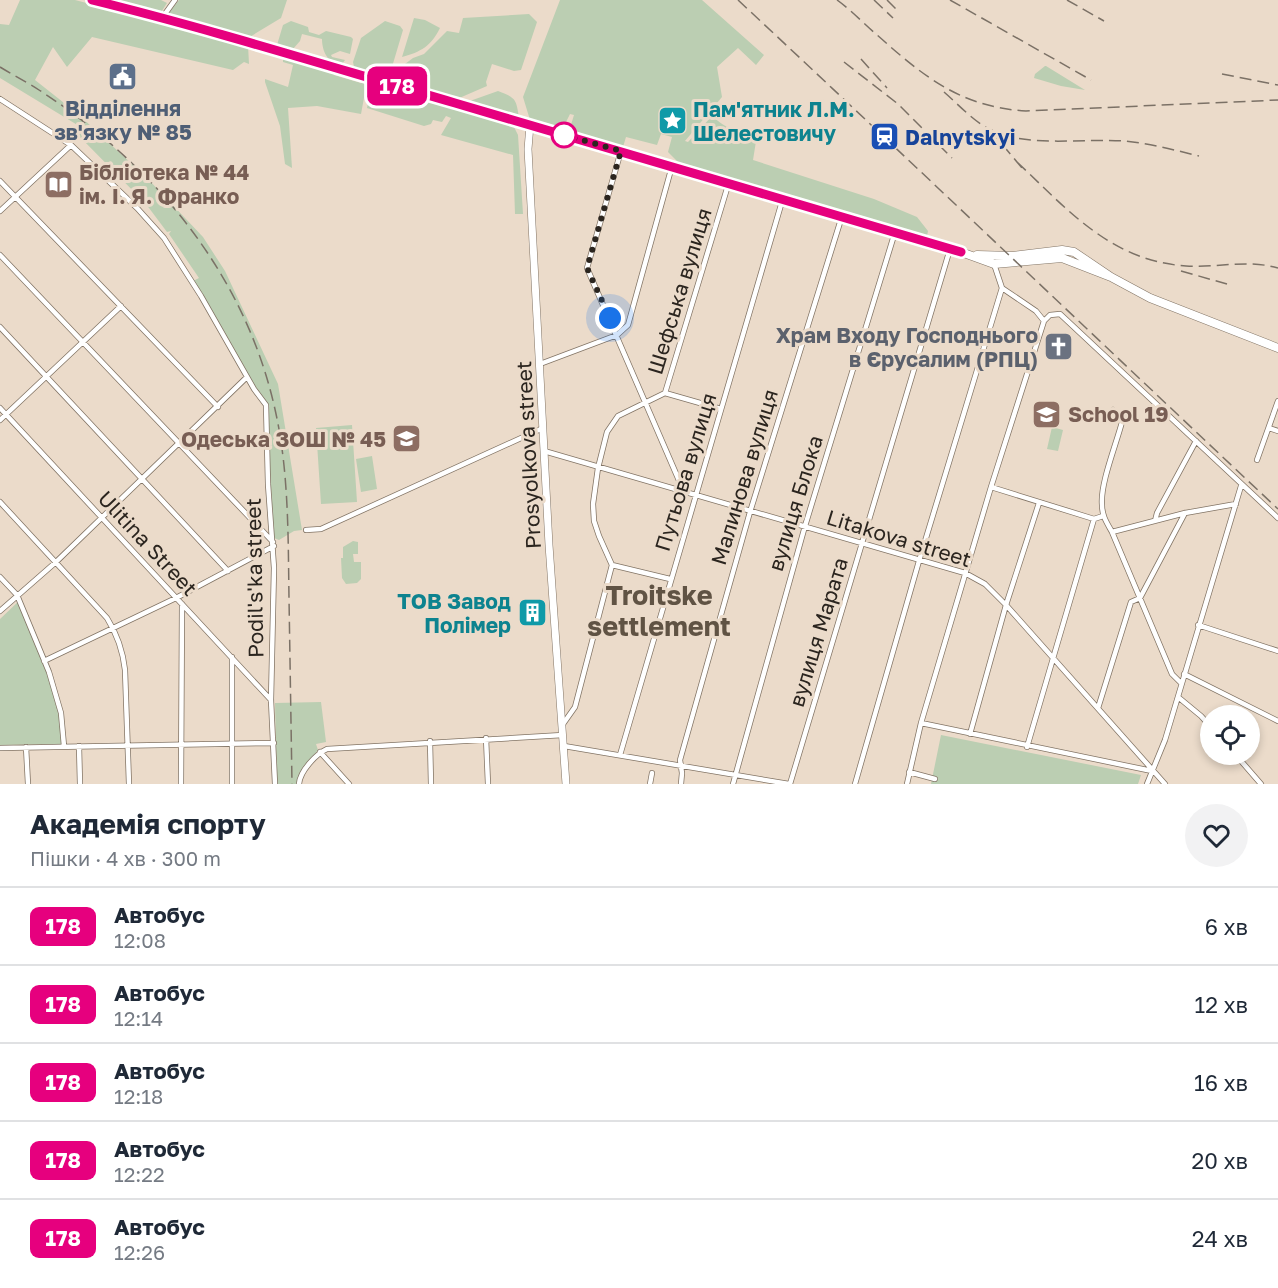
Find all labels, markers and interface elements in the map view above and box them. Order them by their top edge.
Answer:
public building icon: Відділення зв'язку № 85 [107,61,139,93]
line badge: 178 [362,66,432,106]
text: 178 [379,73,415,99]
place label: Відділення зв'язку № 85 [54,95,192,145]
place label: Пам'ятник Л.М. Шелестовичу [693,96,855,146]
place icon: Пам'ятник Л.М. Шелестовичу [656,105,688,137]
station icon: Dalnytskyi [868,121,900,153]
unlabelled marker [551,122,577,148]
place label: Dalnytskyi [905,124,1016,150]
place label: Бібліотека № 44 ім. І. Я. Франко [79,159,250,209]
library icon: Бібліотека № 44 ім. І. Я. Франко [42,168,74,200]
street label: Шефська вулиця [641,205,717,377]
your location [595,303,625,333]
place label: Храм Входу Господнього в Єрусалим (РПЦ) [776,322,1038,372]
church icon: Храм Входу Господнього в Єрусалим (РПЦ) [1043,331,1075,363]
street label: Prosyolkova street [510,360,546,550]
street label: Малинова вулиця [705,386,783,568]
street label: Путьова вулиця [649,390,721,554]
school or university icon: School 19 [1031,398,1063,430]
place label: School 19 [1068,401,1169,427]
school or university icon: Одеська ЗОШ № 45 [391,423,423,455]
place label: Одеська ЗОШ № 45 [181,426,386,452]
street label: вулиця Блока [762,432,828,574]
street label: Ulitina Street [93,485,203,601]
street label: Podil's'ka street [240,498,268,658]
street label: Litakova street [823,504,975,572]
street label: вулиця Марата [783,554,853,710]
district label: Troitske settlement [587,579,731,642]
place label: ТОВ Завод Полімер [397,588,511,638]
building icon: ТОВ Завод Полімер [516,597,548,629]
map controls [1200,705,1260,765]
button: locate [1200,705,1260,765]
button: heart [1185,804,1248,867]
text: Академія спорту [30,807,266,840]
text: Пішки · 4 хв · 300 m [30,846,221,870]
text: Автобус [114,901,205,928]
text: 178 [45,913,81,939]
text: 6 хв [1205,913,1248,940]
text: 12:08 [114,928,166,952]
text: Автобус [114,979,205,1006]
text: 178 [45,991,81,1017]
text: 12 хв [1195,991,1248,1018]
text: 12:14 [114,1006,163,1030]
text: Автобус [114,1057,205,1084]
text: 178 [45,1069,81,1095]
text: 16 хв [1194,1069,1248,1096]
text: 12:18 [114,1084,163,1108]
text: Автобус [114,1135,205,1162]
text: 178 [45,1147,81,1173]
text: 20 хв [1192,1147,1248,1174]
text: 12:22 [114,1162,165,1186]
text: Автобус [114,1213,205,1240]
text: 178 [45,1225,81,1251]
text: 24 хв [1192,1225,1248,1252]
text: 12:26 [114,1240,165,1264]

